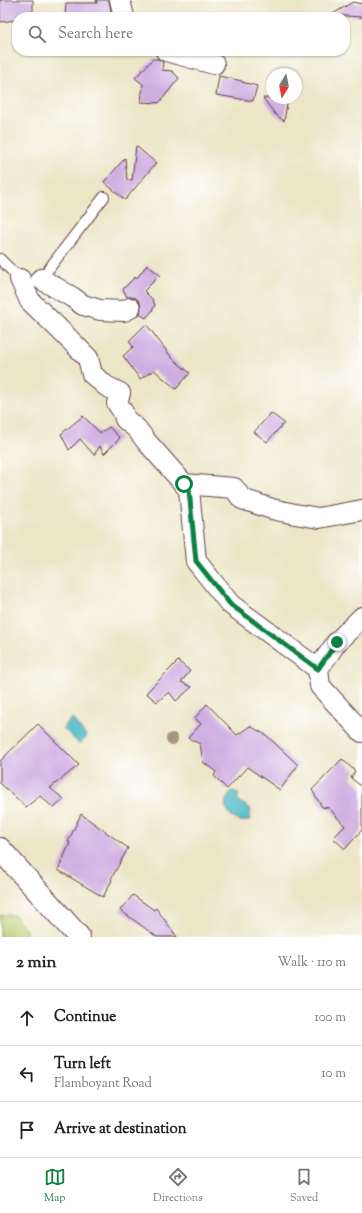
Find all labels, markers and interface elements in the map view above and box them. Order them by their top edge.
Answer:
search box [12,12,350,56]
icon: search [26,23,48,45]
text: Search here [58,24,133,45]
north arrow [266,68,302,104]
route start [175,475,193,493]
route end [328,633,346,651]
text: 2 min [16,951,57,975]
text: Walk · 110 m [278,954,346,972]
icon: ahead [16,1007,38,1029]
text: Continue [54,1007,116,1028]
text: 100 m [314,1009,346,1027]
text: Turn left [54,1054,111,1075]
icon: left [16,1063,38,1085]
text: 10 m [321,1065,346,1083]
text: Flamboyant Road [54,1075,152,1093]
icon: arrive [16,1119,38,1141]
text: Arrive at destination [54,1119,187,1140]
tab: Map [44,1166,66,1206]
tab: Directions [153,1166,203,1206]
tab: Saved [290,1166,318,1206]

